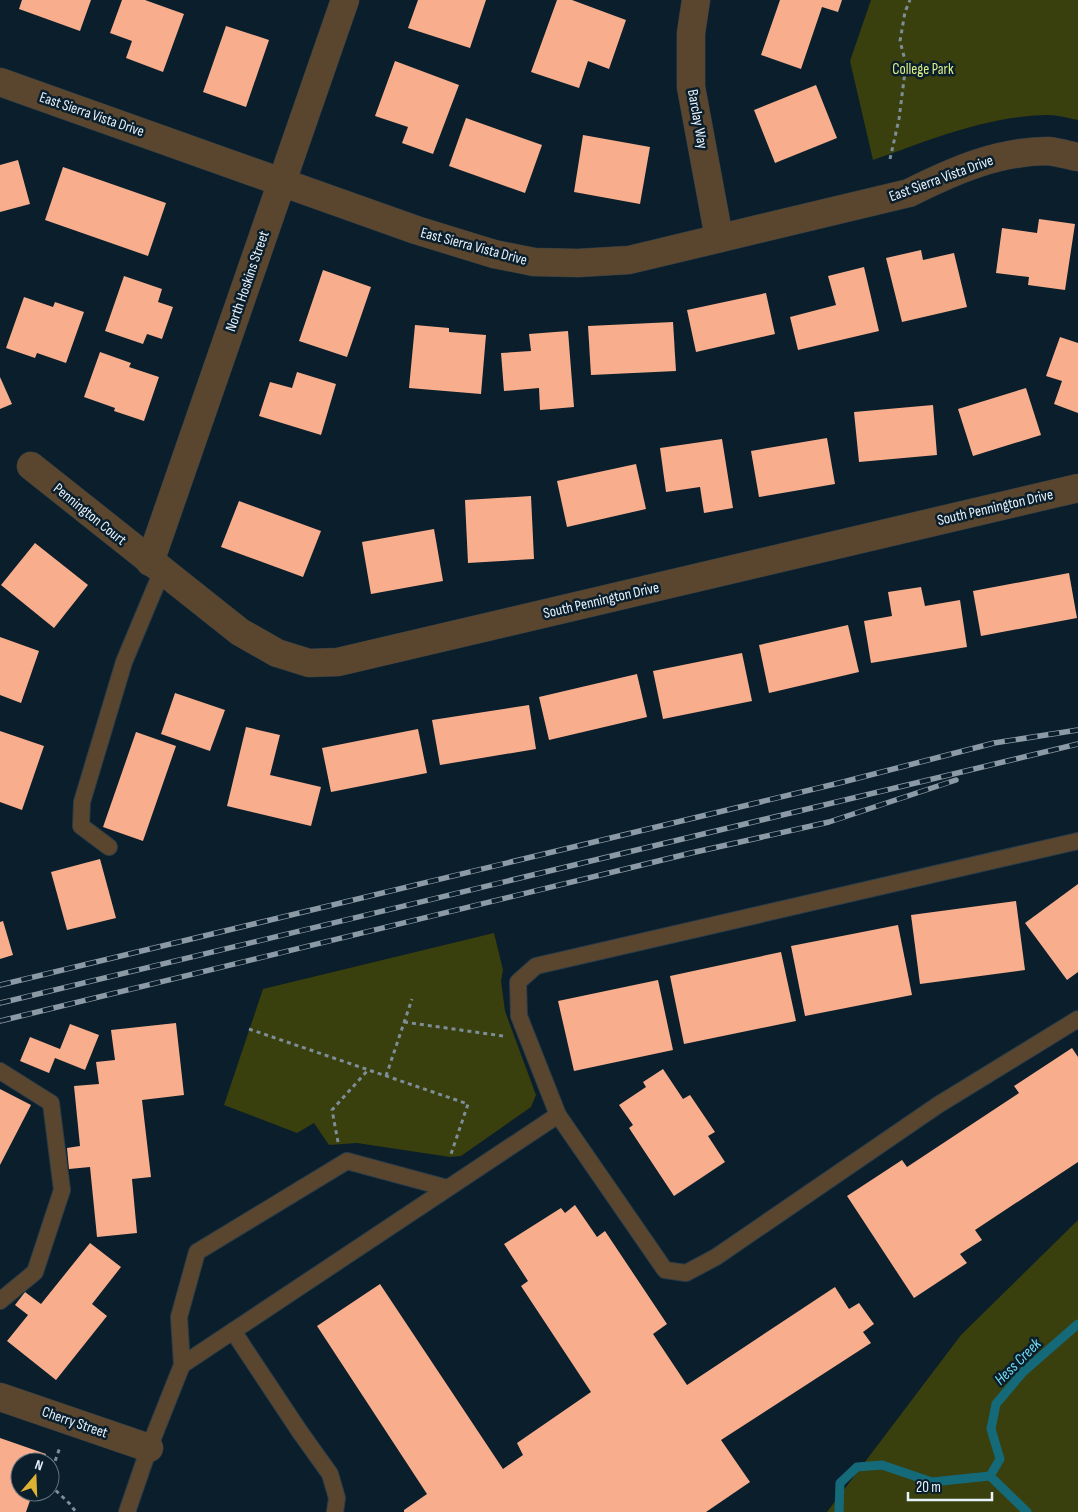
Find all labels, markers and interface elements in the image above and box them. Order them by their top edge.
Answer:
park label: College Park [892,60,954,79]
street label: East Sierra Vista Drive [37,88,147,141]
street label: Barclay Way [683,88,712,150]
street label: East Sierra Vista Drive [886,151,996,206]
street label: East Sierra Vista Drive [418,223,529,270]
street label: North Hoskins Street [221,228,274,334]
street label: Pennington Court [49,479,130,550]
street label: South Pennington Drive [935,485,1055,530]
street label: South Pennington Drive [541,578,661,623]
water label: Hess Creek [991,1334,1046,1389]
street label: Cherry Street [39,1402,111,1443]
north arrow [10,1452,60,1502]
text: N [33,1456,45,1474]
scale bar [908,1470,992,1502]
text: 20 m [916,1478,941,1497]

